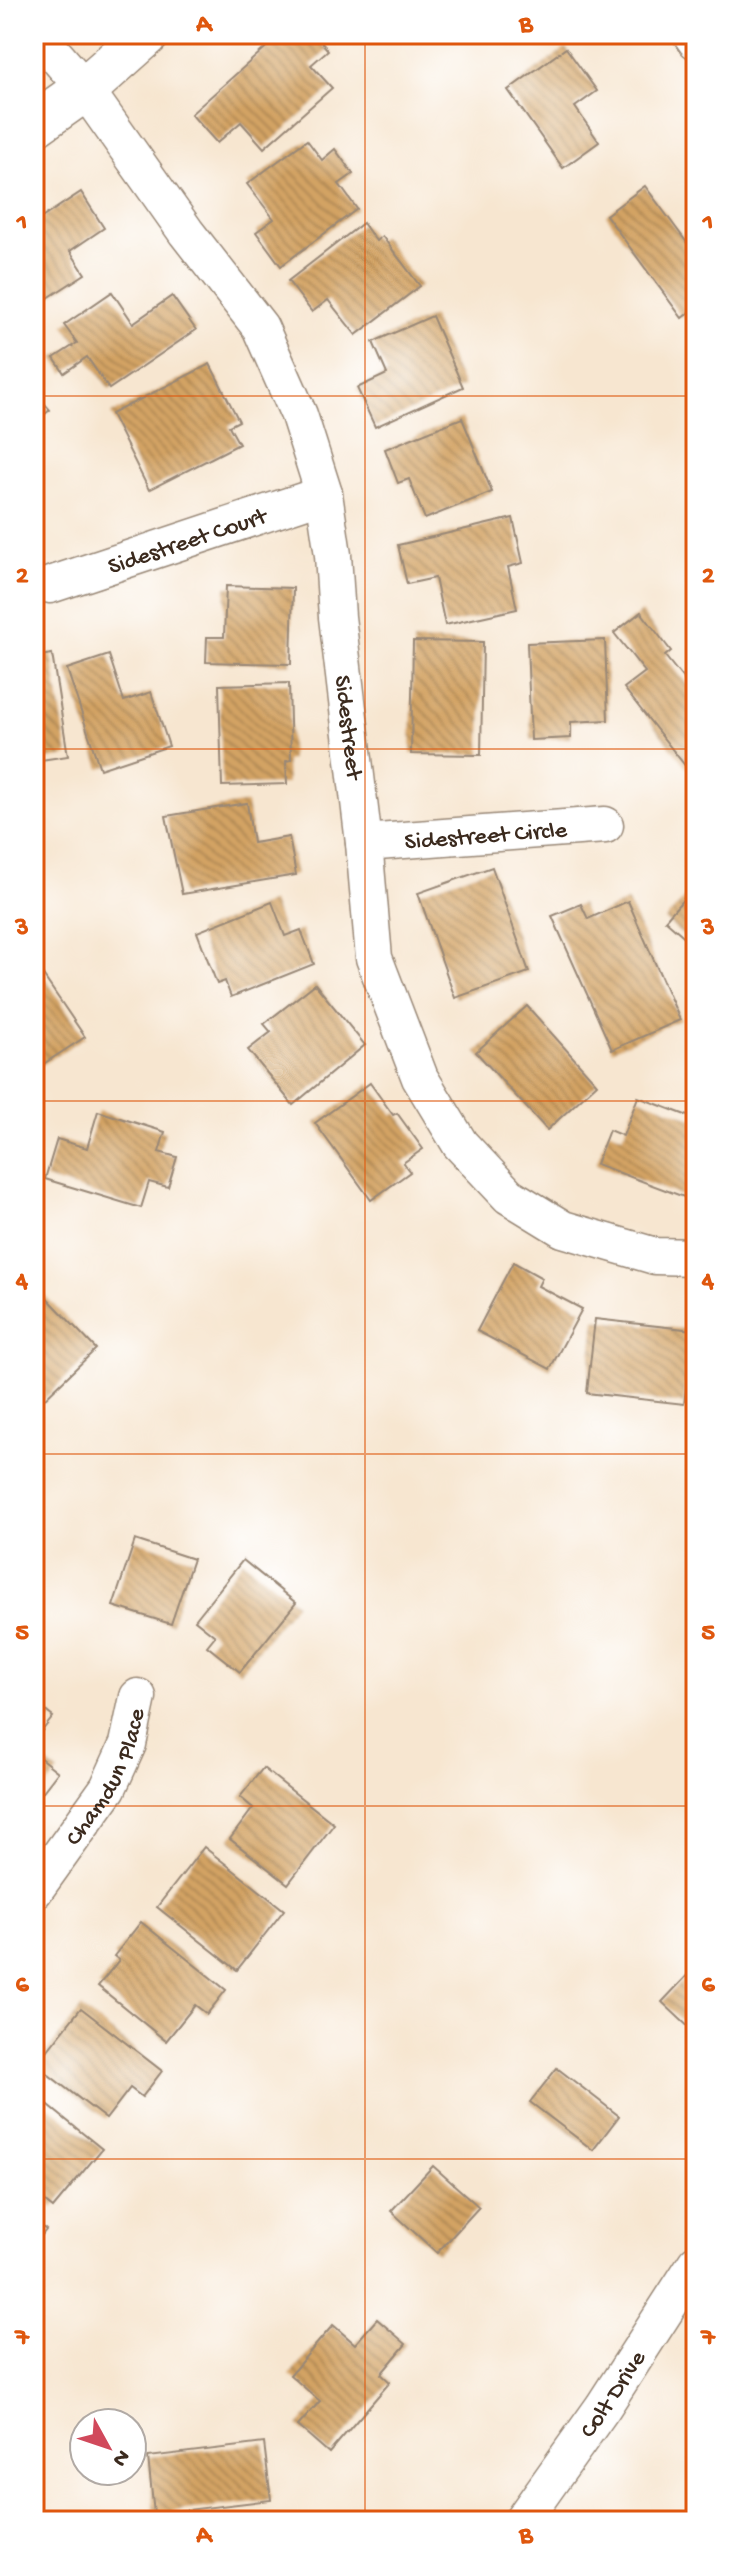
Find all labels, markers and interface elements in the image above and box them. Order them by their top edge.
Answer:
text: A [195,11,213,42]
text: B [518,11,534,42]
text: 1 [16,209,27,240]
text: 1 [702,209,713,240]
street label: Sidestreet Court [105,502,273,583]
text: 2 [16,562,29,593]
text: 2 [702,562,715,593]
street label: Sidestreet [326,674,368,783]
street label: Sidestreet Circle [404,817,569,858]
text: 3 [14,914,29,945]
text: 3 [700,914,715,945]
text: 4 [15,1267,29,1298]
text: 4 [701,1267,715,1298]
text: 5 [15,1619,29,1650]
text: 5 [701,1619,715,1650]
street label: Chamdun Place [60,1706,153,1852]
text: 6 [15,1971,29,2002]
text: 6 [701,1971,715,2002]
text: 7 [13,2324,30,2355]
text: 7 [699,2324,716,2355]
street label: Colt Drive [575,2346,654,2444]
north arrow [68,2407,148,2487]
text: N [106,2443,135,2471]
text: A [195,2522,213,2553]
text: B [518,2522,534,2553]

